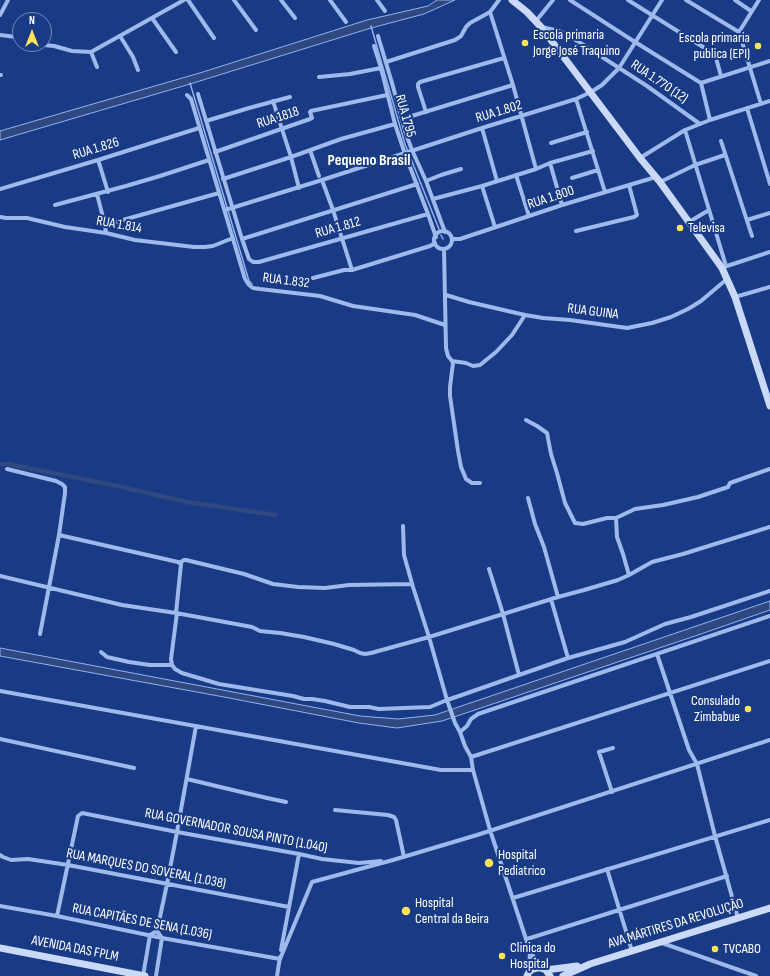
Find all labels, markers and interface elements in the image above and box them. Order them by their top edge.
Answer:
north arrow [12,12,52,52]
text: N [29,14,35,27]
place label: Escola primaria Jorge José Traquino [533,27,620,60]
place label: Escola primaria publica (EPI) [679,30,750,62]
marker: Escola primaria Jorge José Traquino [520,38,530,48]
marker: Escola primaria publica (EPI) [753,41,763,51]
street label: RUA 1.770 (12) [627,57,691,107]
street label: RUA 1795 [391,93,419,139]
street label: RUA 1.802 [474,97,524,127]
street label: RUA 1818 [255,103,301,133]
street label: RUA 1.826 [71,134,121,164]
district label: Pequeno Brasil [327,151,411,171]
street label: RUA 1.800 [526,183,576,213]
street label: RUA 1.814 [95,213,143,237]
street label: RUA 1.812 [313,214,363,242]
place label: Televisa [688,220,725,236]
marker: Televisa [675,223,685,233]
street label: RUA 1.832 [262,270,310,292]
street label: RUA GUINA [566,301,620,323]
place label: Consulado Zimbabue [691,693,740,726]
marker: Consulado Zimbabue [743,704,753,714]
street label: RUA GOVERNADOR SOUSA PINTO (1.040) [143,805,329,857]
street label: RUA MARQUES DO SOVERAL (1.038) [65,845,227,893]
place label: Hospital Pediatrico [498,847,546,880]
marker: Hospital Pediatrico [483,857,495,869]
place label: Hospital Central da Beira [415,895,489,928]
street label: AVA MÁRTIRES DA REVOLUÇÃO [606,895,746,953]
street label: RUA CAPITÃES DE SENA (1.036) [71,900,213,944]
marker: Hospital Central da Beira [400,905,412,917]
street label: AVENIDA DAS FPLM [30,932,120,966]
place label: Clinica do Hospital [510,940,556,972]
place label: TVCABO [723,941,761,957]
marker: TVCABO [710,944,720,954]
marker: Clinica do Hospital [497,951,507,961]

